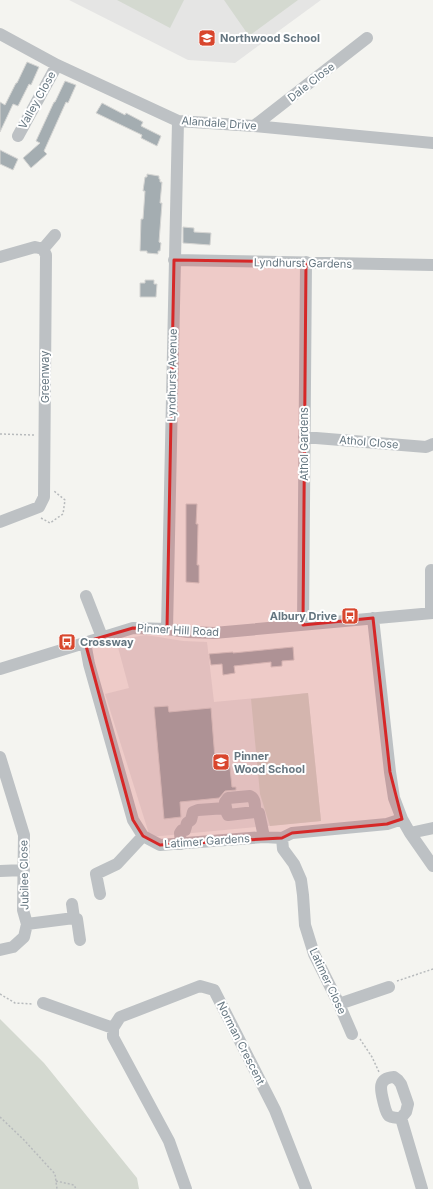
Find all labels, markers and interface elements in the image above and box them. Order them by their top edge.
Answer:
school or university icon: Northwood School [197,28,217,48]
place label: Northwood School [220,31,320,45]
street label: Dale Close [285,59,337,105]
street label: Valley Close [15,69,59,131]
street label: Alandale Drive [181,113,257,133]
street label: Lyndhurst Gardens [254,255,352,271]
street label: Lyndhurst Avenue [164,328,180,422]
street label: Greenway [38,351,52,403]
street label: Athol Gardens [297,407,311,481]
street label: Athol Close [339,432,399,452]
bus stop icon: Albury Drive [340,606,360,626]
place label: Albury Drive [270,609,337,623]
street label: Pinner Hill Road [137,621,219,639]
bus stop icon: Crossway [57,632,77,652]
place label: Crossway [80,635,134,649]
place label: Pinner Wood School [234,749,305,776]
school or university icon: Pinner Wood School [211,752,231,772]
street label: Latimer Gardens [164,831,250,851]
street label: Jubilee Close [16,840,32,910]
street label: Latimer Close [307,946,349,1016]
street label: Norman Crescent [214,999,268,1087]

